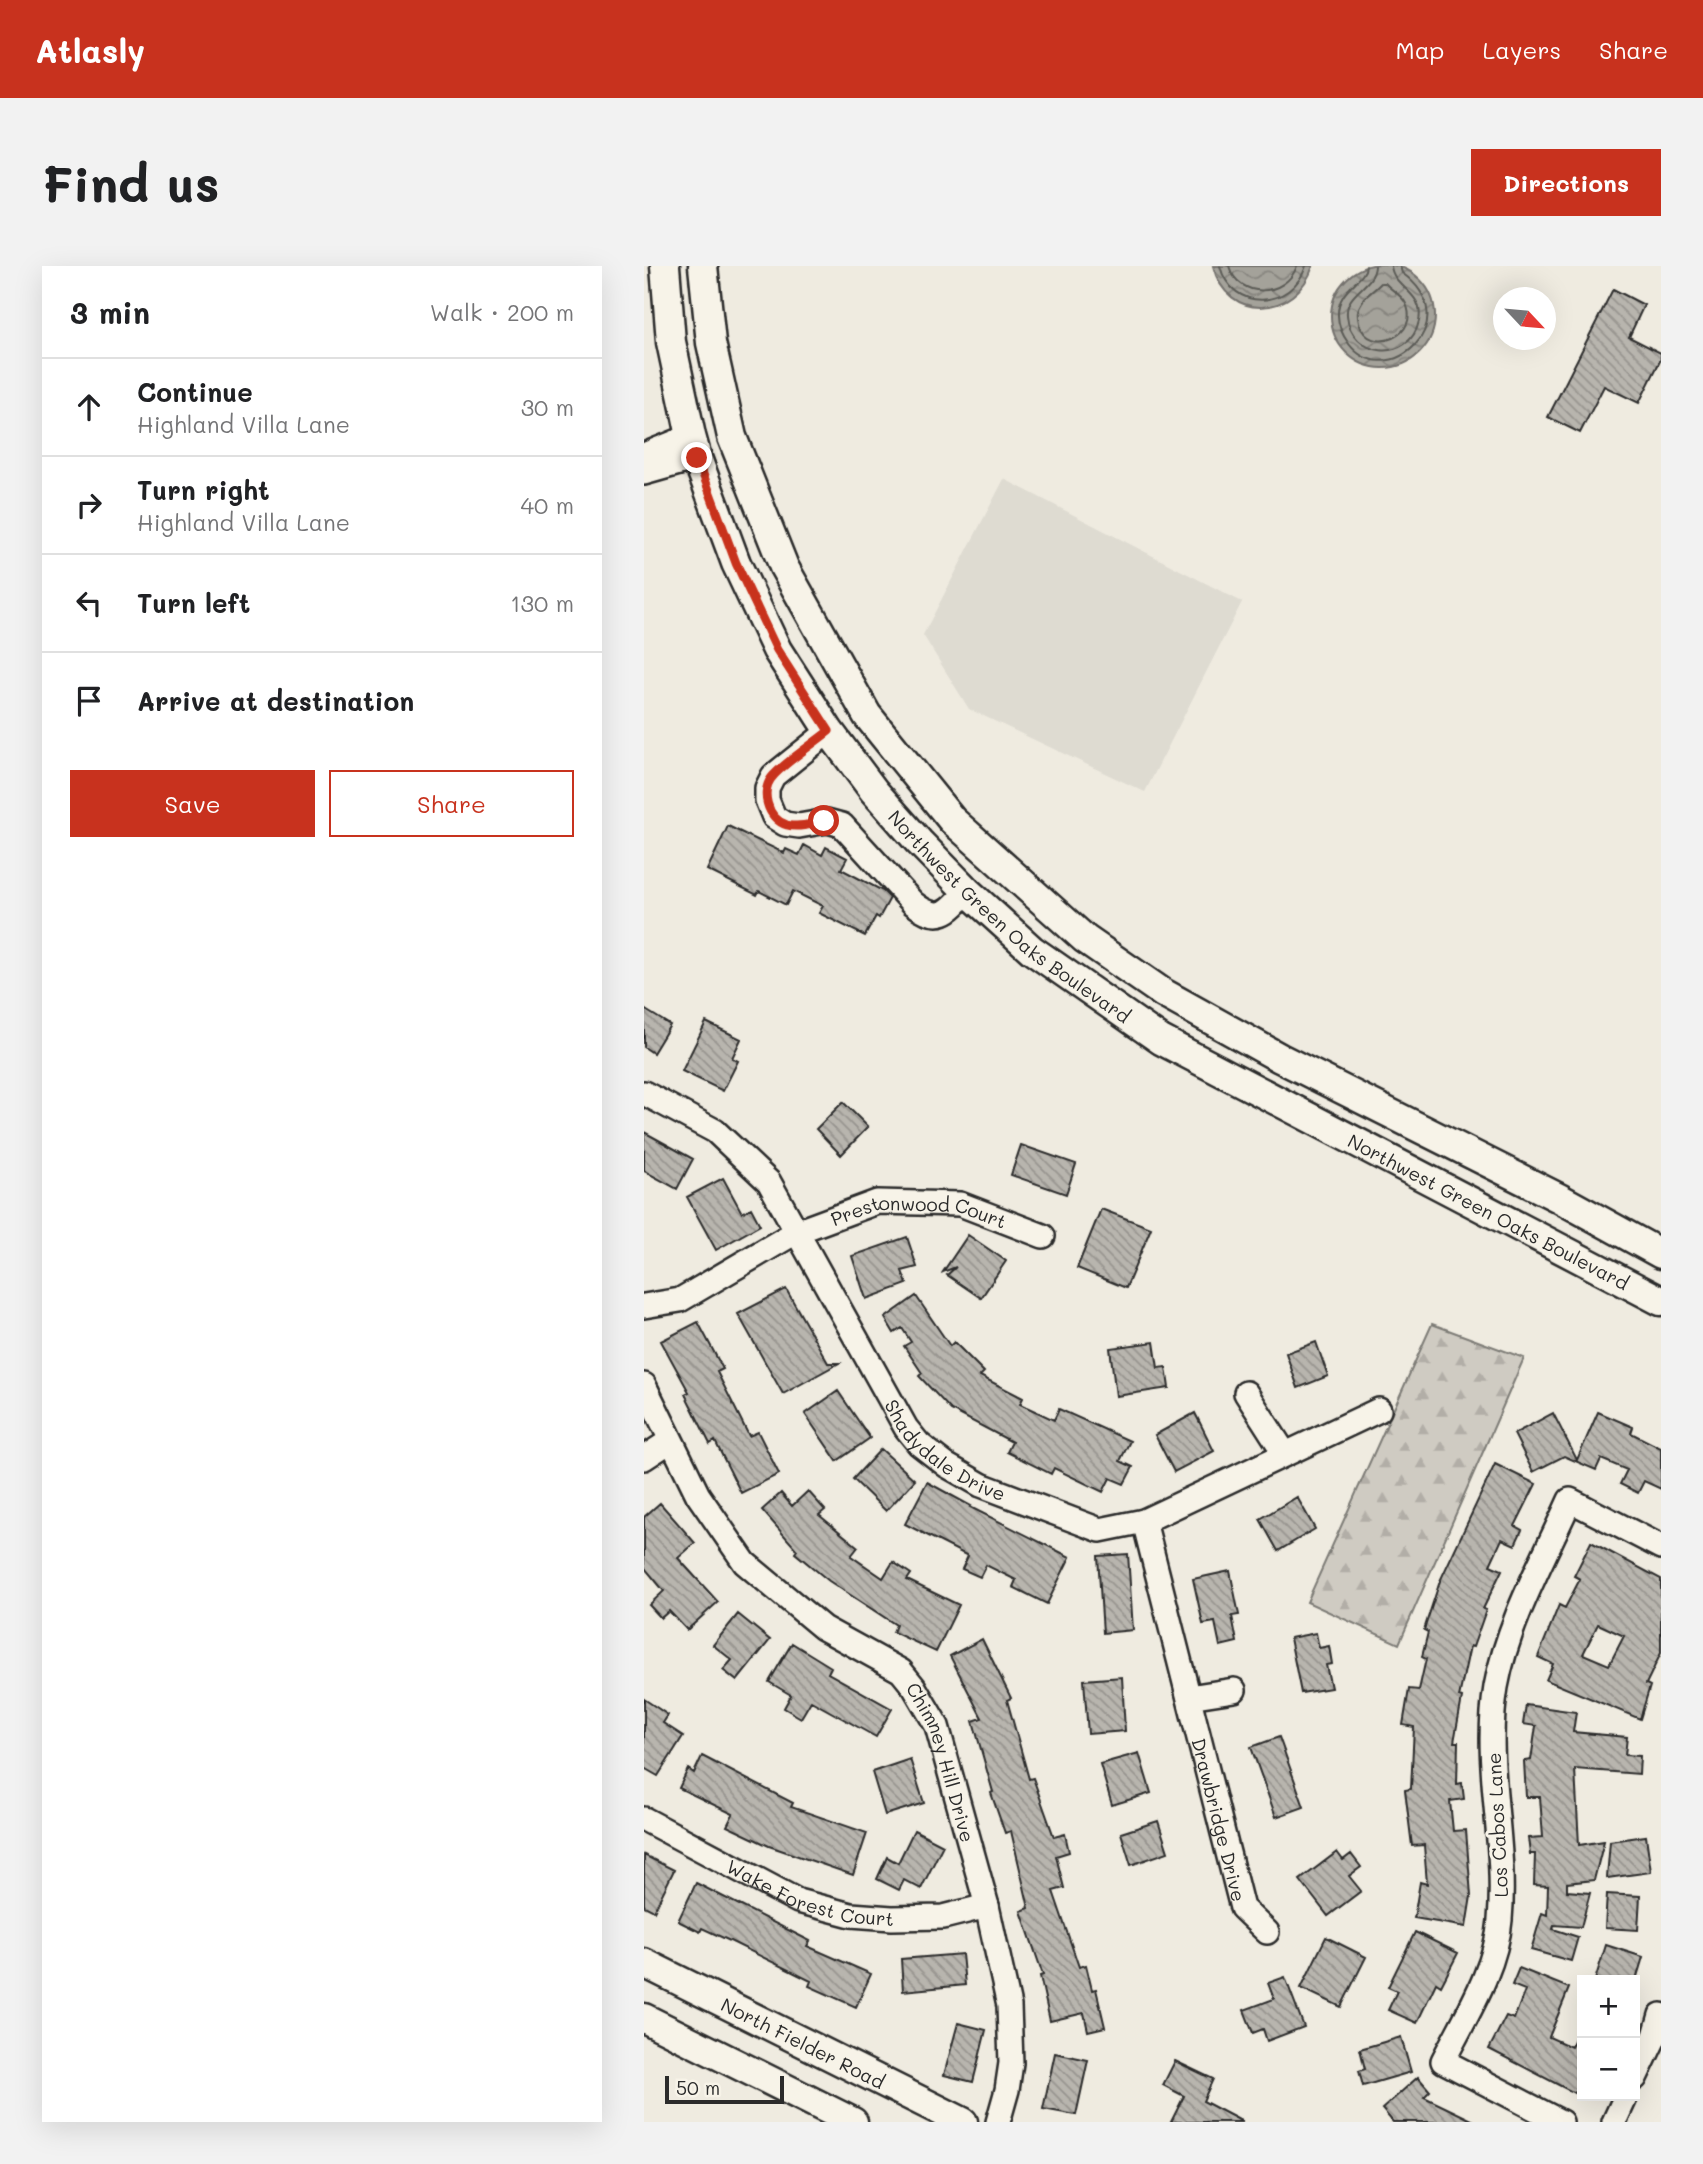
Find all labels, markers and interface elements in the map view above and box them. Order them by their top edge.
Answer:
text: Atlasly [35,28,145,71]
text: Map [1396,34,1444,65]
text: Layers [1482,34,1561,65]
text: Share [1599,34,1668,65]
button: Directions [1471,149,1661,216]
text: Find us [42,151,220,214]
north arrow [1493,287,1556,350]
text: 3 min [70,292,150,332]
text: Walk · 200 m [430,297,574,327]
text: Continue [137,375,253,409]
icon: ahead [70,388,108,426]
text: 30 m [521,392,574,422]
text: Highland Villa Lane [137,409,350,439]
route end [681,442,712,473]
text: Turn right [137,473,270,507]
icon: right [70,486,108,524]
text: 40 m [521,490,574,520]
text: Highland Villa Lane [137,507,350,537]
icon: left [70,584,108,622]
text: Turn left [137,586,250,620]
text: 130 m [510,588,574,618]
icon: arrive [70,682,108,720]
text: Arrive at destination [137,684,414,718]
button: Save [70,770,315,837]
button: Share [329,770,574,837]
street label: Northwest Green Oaks Boulevard [883,804,1136,1028]
route start [808,805,839,836]
street label: Northwest Green Oaks Boulevard [1344,1127,1634,1295]
street label: Prestonwood Court [827,1190,1010,1233]
street label: Shadydale Drive [880,1394,1009,1506]
street label: Chimney Hill Drive [901,1677,981,1845]
street label: Drawbridge Drive [1187,1735,1252,1904]
street label: Los Cabos Lane [1481,1752,1513,1898]
street label: Wake Forest Court [723,1853,895,1931]
map controls [1577,1975,1640,2101]
button: + [1577,1975,1640,2038]
street label: North Fielder Road [717,1991,889,2094]
button: − [1577,2038,1640,2101]
scale bar [665,2073,784,2105]
text: 50 m [676,2075,720,2100]

